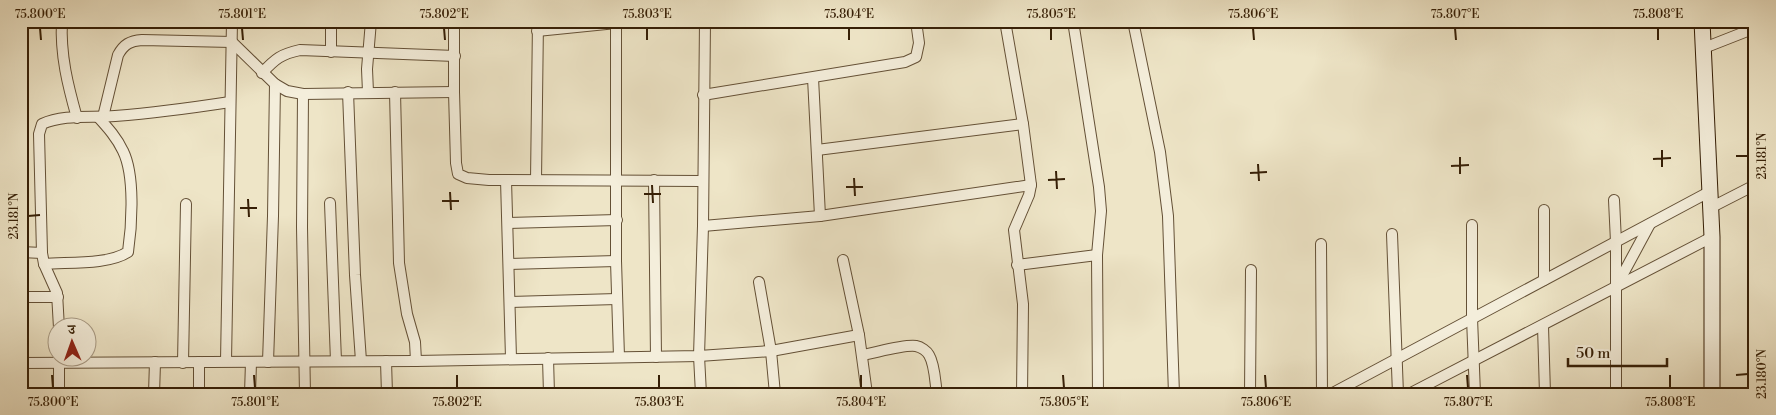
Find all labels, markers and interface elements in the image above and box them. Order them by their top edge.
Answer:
text: 75.800°E [14,7,66,22]
text: 75.801°E [218,7,266,22]
text: 75.802°E [419,7,469,22]
text: 75.803°E [622,7,672,22]
text: 75.804°E [824,7,874,22]
text: 75.805°E [1026,7,1076,22]
text: 75.806°E [1228,7,1278,22]
text: 75.807°E [1431,7,1480,22]
text: 75.808°E [1633,7,1683,22]
text: 23.181°N [1755,132,1770,179]
text: 23.181°N [7,192,22,239]
north arrow [48,318,98,368]
text: उ [67,321,76,339]
scale bar [1568,335,1667,367]
text: 50 m [1576,344,1610,363]
text: 23.180°N [1755,349,1770,399]
text: 75.800°E [27,395,79,410]
text: 75.801°E [231,395,279,410]
text: 75.802°E [432,395,482,410]
text: 75.803°E [634,395,684,410]
text: 75.804°E [836,395,886,410]
text: 75.805°E [1039,395,1089,410]
text: 75.806°E [1241,395,1291,410]
text: 75.807°E [1444,395,1493,410]
text: 75.808°E [1645,395,1695,410]

